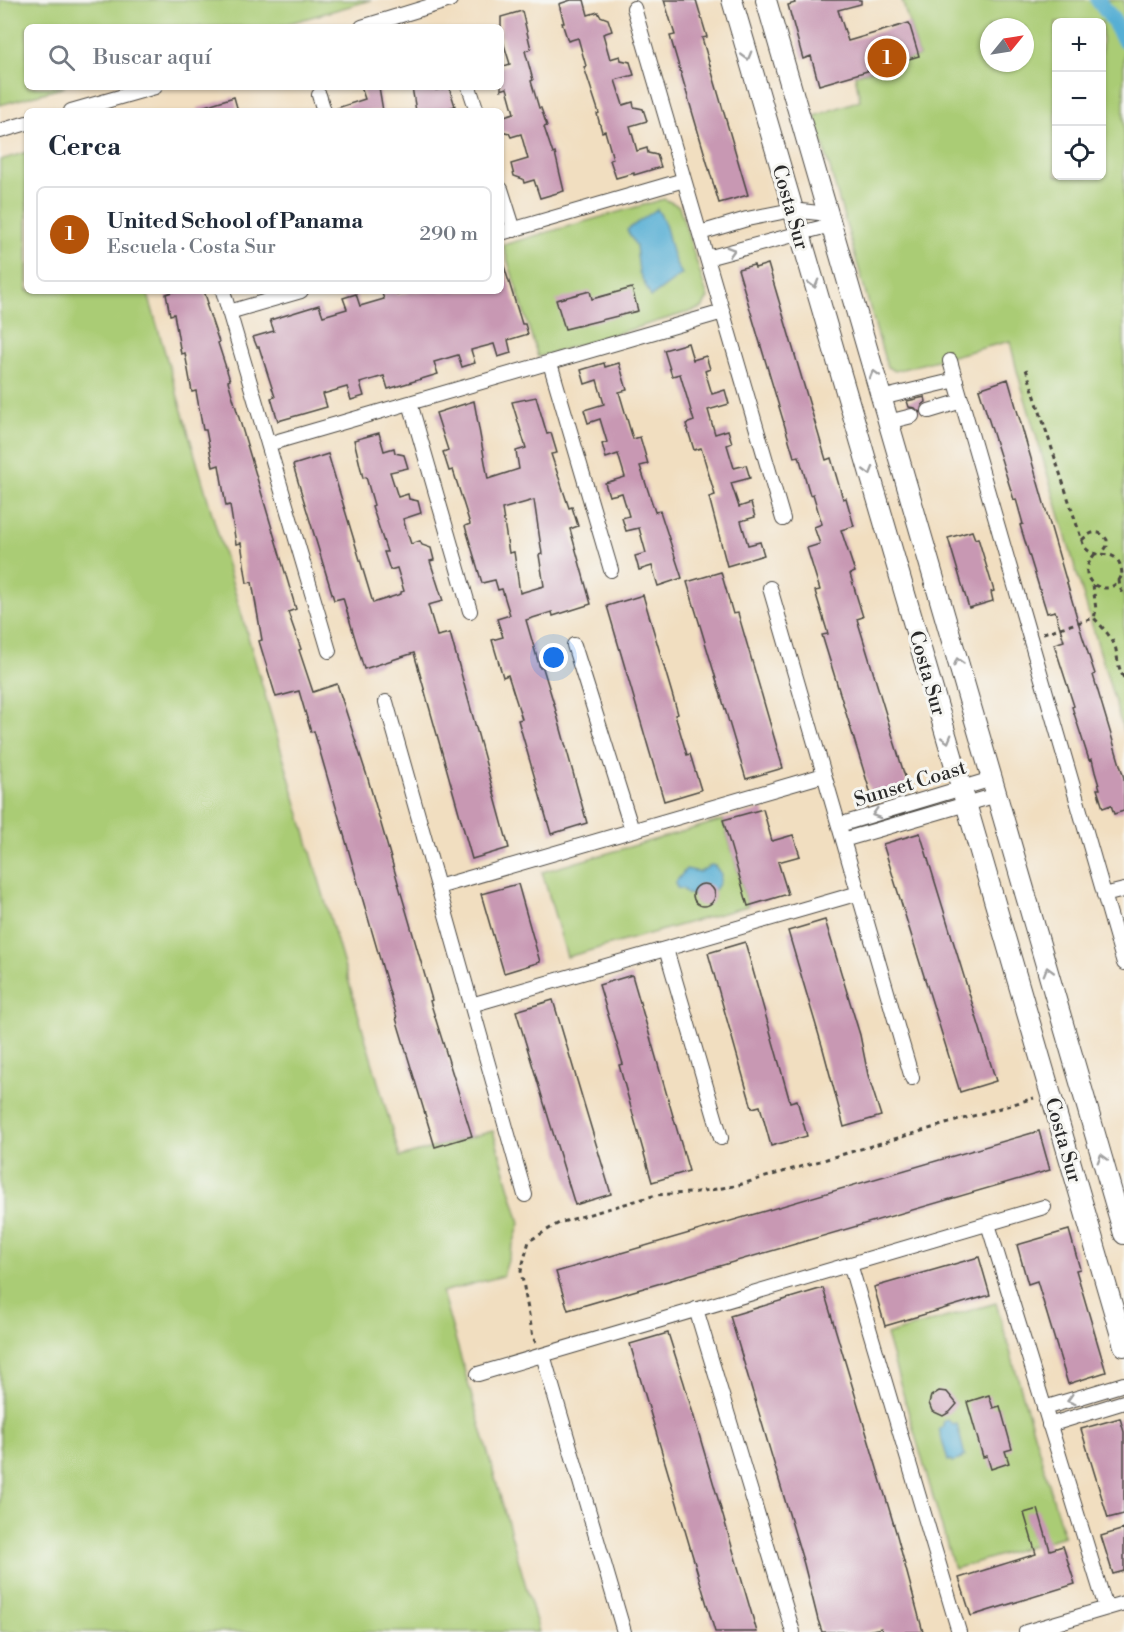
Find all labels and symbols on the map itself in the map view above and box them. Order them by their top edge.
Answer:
north arrow [980,18,1034,72]
pin: 1 [868,36,906,80]
one-way arrow [740,50,752,61]
street label: Costa Sur [766,162,814,253]
one-way arrow [725,246,736,258]
one-way arrow [807,278,819,289]
one-way arrow [869,369,882,379]
one-way arrow [862,465,874,476]
street label: Costa Sur [903,628,951,719]
your location [539,643,568,672]
one-way arrow [953,657,965,668]
one-way arrow [940,733,952,744]
street label: Sunset Coast [851,756,970,813]
one-way arrow [871,807,882,819]
one-way arrow [1042,966,1055,976]
street label: Costa Sur [1039,1095,1087,1186]
one-way arrow [1097,1153,1109,1164]
one-way arrow [1066,1393,1077,1405]

